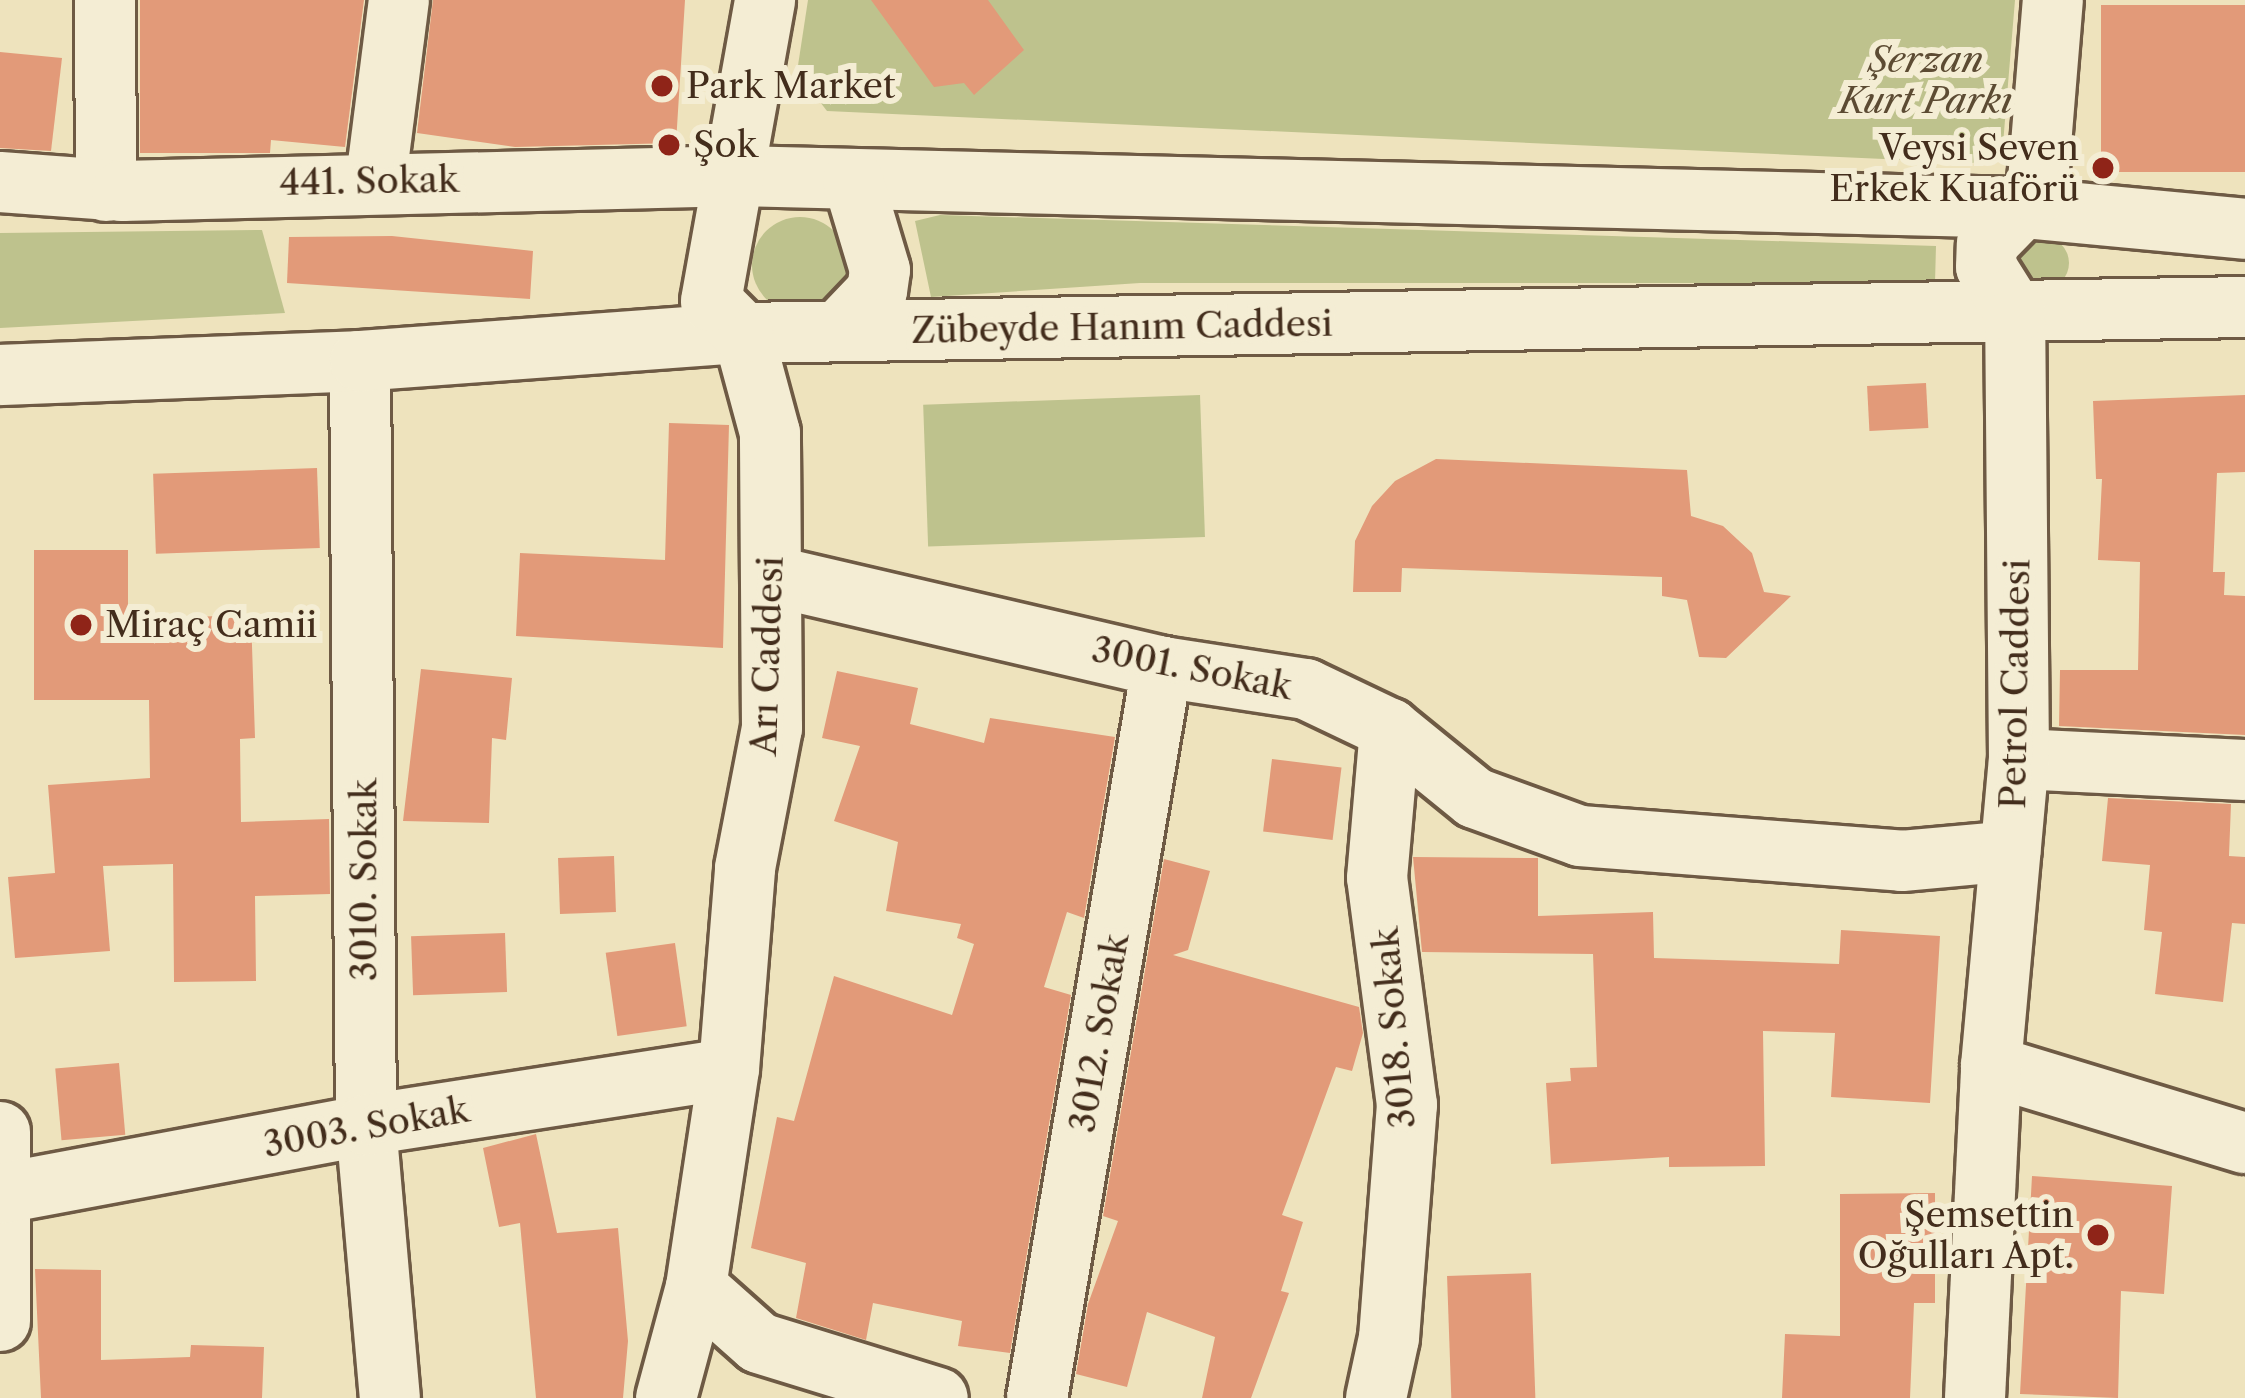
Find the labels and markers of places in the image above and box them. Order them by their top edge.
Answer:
place label: Park Market [686,64,896,108]
marker: Park Market [649,73,675,99]
place label: Şok [693,123,757,167]
place label: Veysi Seven Erkek Kuaförü [1829,125,2079,210]
marker: Şok [656,132,682,158]
marker: Veysi Seven Erkek Kuaförü [2090,155,2116,181]
place label: Miraç Camii [105,603,317,647]
marker: Miraç Camii [68,612,94,638]
place label: Şemsettin Oğulları Apt. [1856,1192,2074,1277]
marker: Şemsettin Oğulları Apt. [2085,1222,2111,1248]

